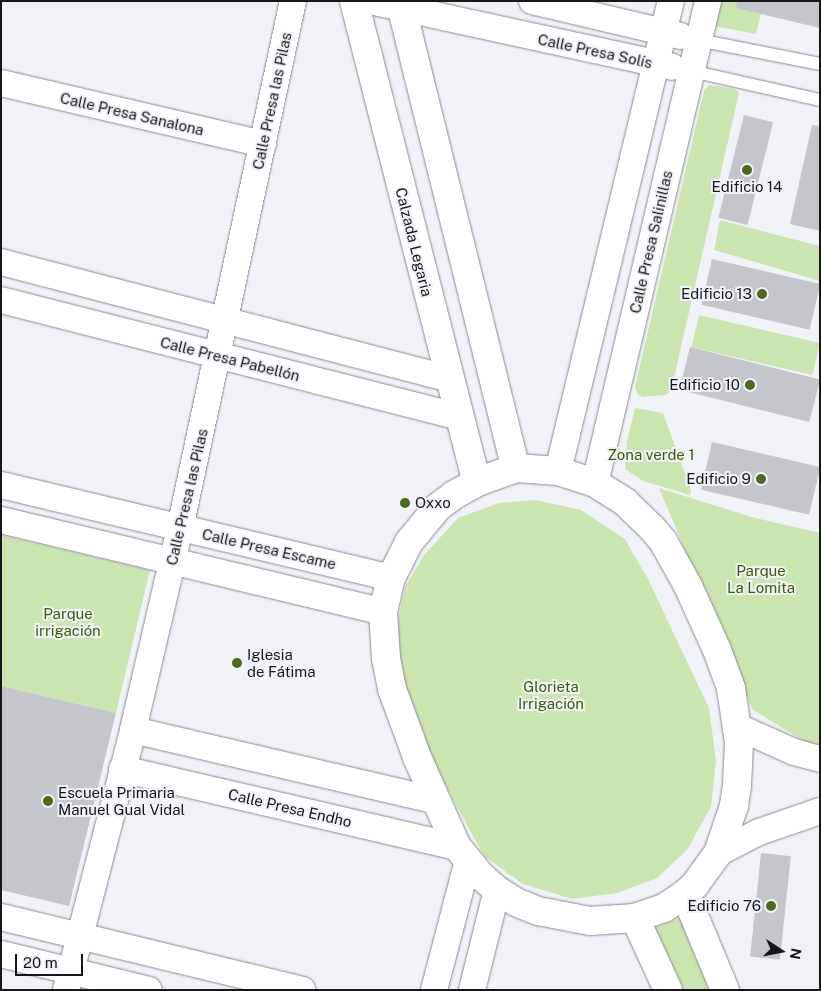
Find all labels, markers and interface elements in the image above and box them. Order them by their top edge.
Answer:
street label: Calle Presa Solís [536,30,654,72]
street label: Calle Presa las Pilas [249,31,295,171]
street label: Calle Presa Sanalona [58,89,206,139]
marker: Edificio 14 [741,164,753,176]
street label: Calle Presa Salinillas [626,169,676,315]
place label: Edificio 14 [711,178,783,196]
street label: Calzada Legaria [392,186,436,298]
place label: Edificio 13 [681,285,752,303]
marker: Edificio 13 [756,288,768,300]
street label: Calle Presa Pabellón [158,333,302,385]
place label: Edificio 10 [669,376,740,394]
marker: Edificio 10 [744,379,756,391]
street label: Calle Presa las Pilas [162,427,212,567]
park label: Zona verde 1 [607,446,695,464]
place label: Edificio 9 [686,470,751,488]
marker: Edificio 9 [755,473,767,485]
place label: Oxxo [415,494,451,512]
marker: Oxxo [399,497,411,509]
street label: Calle Presa Escame [200,525,338,573]
park label: Parque La Lomita [727,561,795,596]
park label: Parque irrigación [35,604,101,639]
place label: Iglesia de Fátima [247,645,316,680]
marker: Iglesia de Fátima [231,657,243,669]
park label: Glorieta Irrigación [518,677,584,712]
place label: Escuela Primaria Manuel Gual Vidal [58,783,185,818]
street label: Calle Presa Endho [226,785,354,831]
marker: Escuela Primaria Manuel Gual Vidal [42,795,54,807]
place label: Edificio 76 [687,897,761,915]
marker: Edificio 76 [765,900,777,912]
north arrow [756,926,806,976]
scale bar [18,944,85,976]
text: N [787,947,805,961]
text: 20 m [23,954,58,971]

